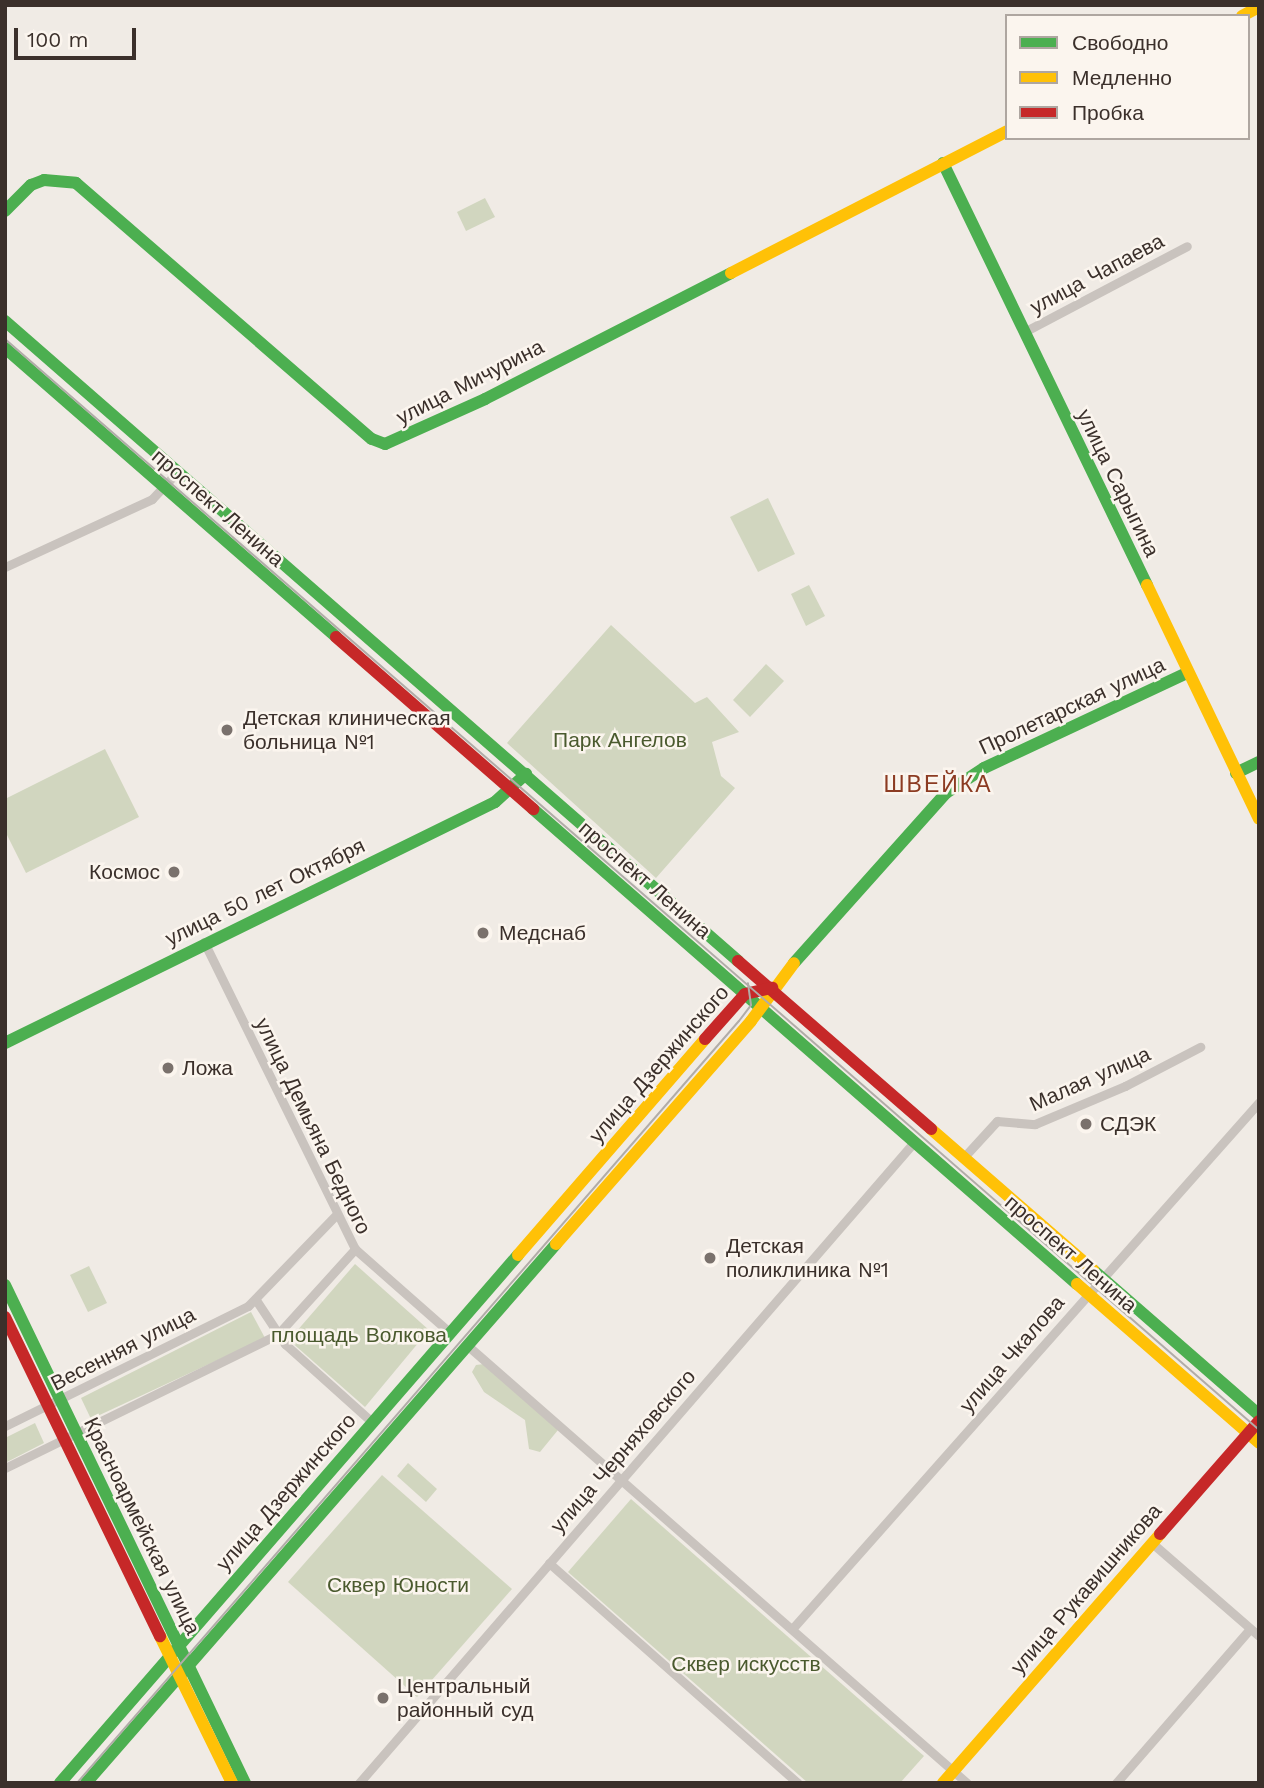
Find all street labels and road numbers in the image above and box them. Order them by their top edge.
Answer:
street label: улица Чапаева [1026,228,1168,320]
street label: улица Мичурина [392,334,548,430]
street label: улица Сарыгина [1071,405,1165,561]
street label: проспект Ленина [147,444,289,572]
street label: Пролетарская улица [975,652,1169,760]
street label: проспект Ленина [574,816,716,944]
street label: улица 50 лет Октября [161,833,369,951]
street label: улица Дзержинского [584,980,734,1148]
street label: улица Демьяна Бедного [250,1014,376,1238]
street label: Малая улица [1026,1041,1154,1117]
street label: проспект Ленина [1000,1190,1142,1318]
street label: улица Чкалова [954,1290,1070,1418]
street label: Весенняя улица [47,1302,199,1396]
street label: улица Черняховского [545,1364,701,1538]
street label: улица Дзержинского [211,1408,361,1576]
street label: Красноармейская улица [78,1413,206,1639]
street label: улица Рукавишникова [1005,1499,1167,1679]

